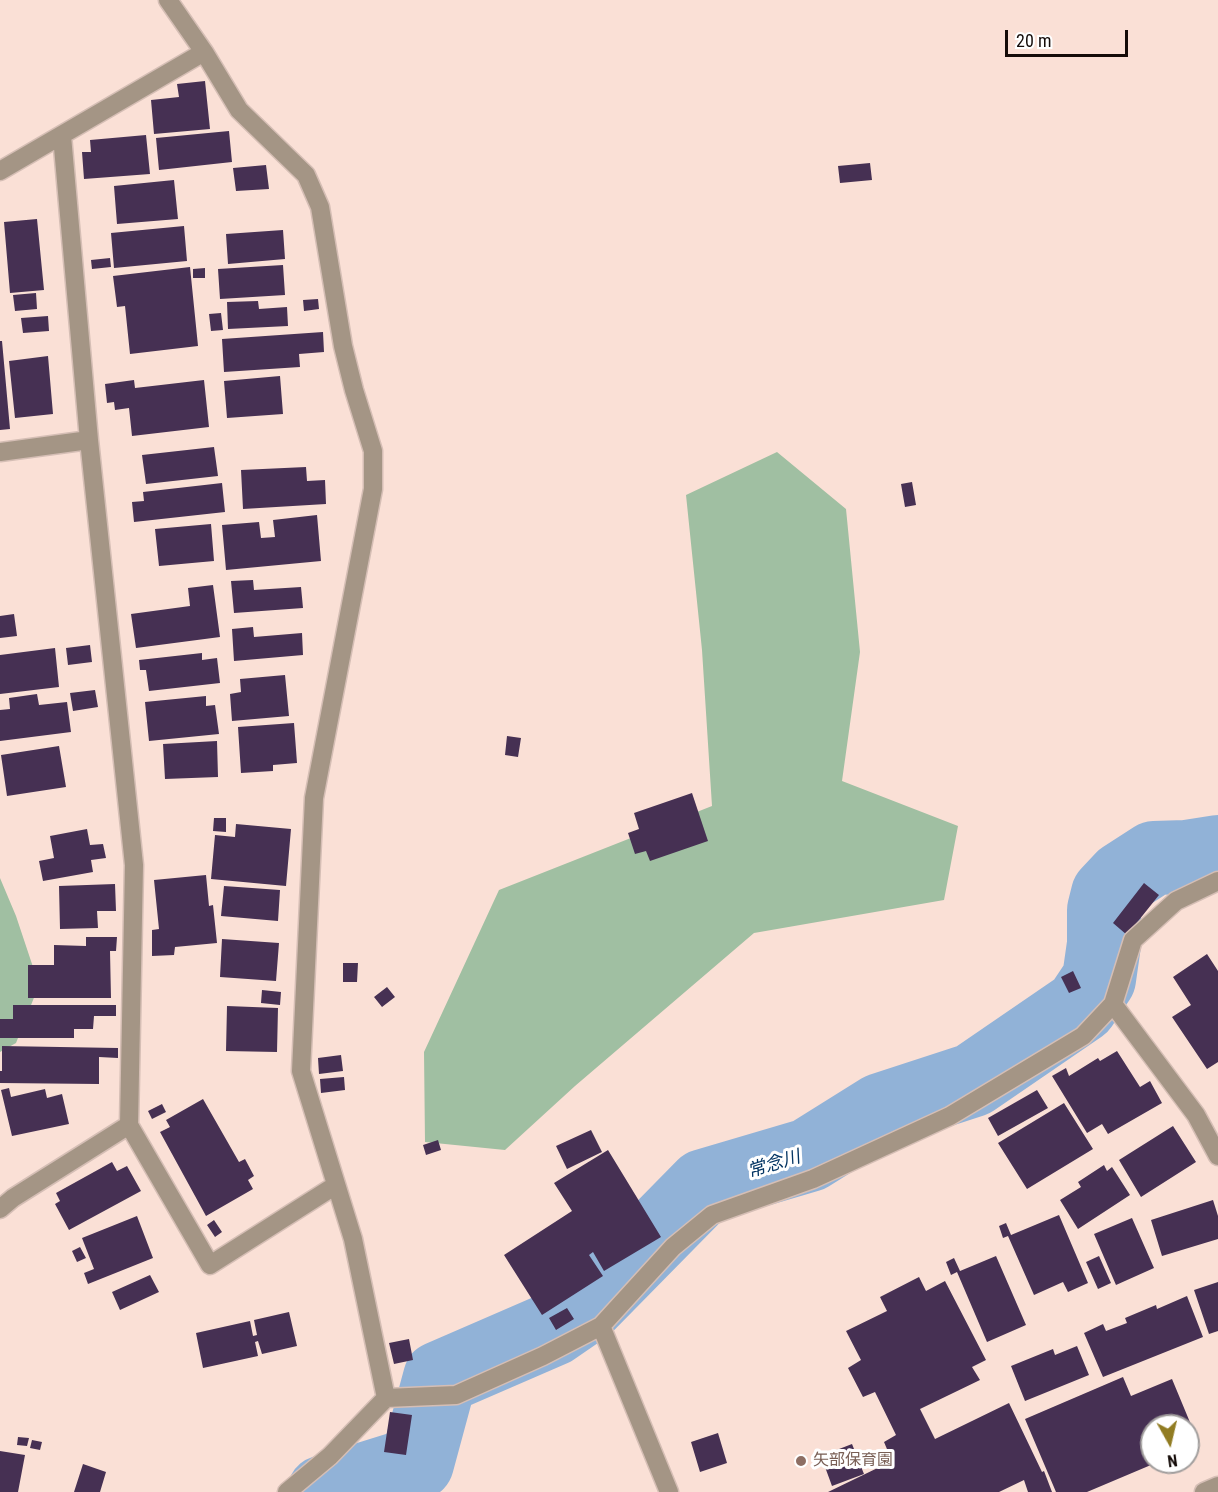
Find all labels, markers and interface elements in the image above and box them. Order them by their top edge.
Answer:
scale bar [1008,18,1131,56]
text: 20 m [1016,30,1051,51]
water label: 常念川 [745,1147,803,1183]
north arrow [1140,1414,1200,1474]
text: N [1166,1450,1178,1470]
place label: 矢部保育園 [813,1451,893,1471]
marker: 矢部保育園 [794,1454,808,1468]

